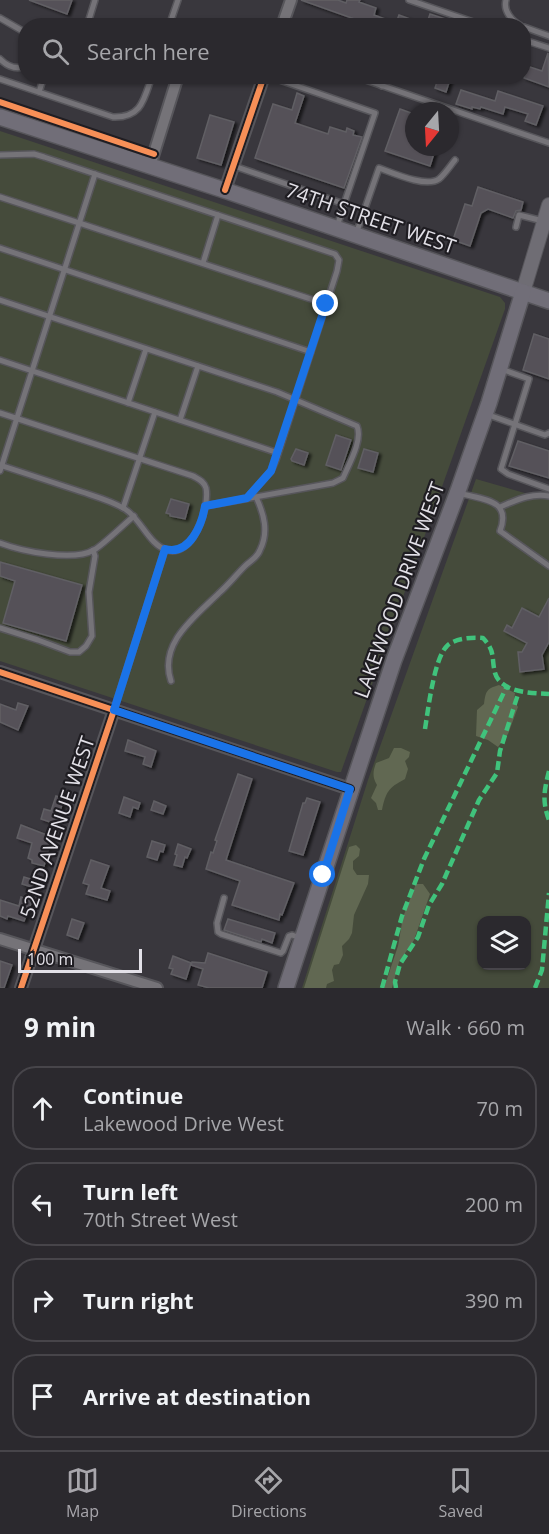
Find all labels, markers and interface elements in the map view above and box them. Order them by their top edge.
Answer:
search box [18,18,531,84]
icon: search [39,35,72,68]
text: Search here [87,36,210,66]
north arrow [405,102,459,156]
street label: 74TH STREET WEST [282,176,460,260]
route end [312,290,338,316]
street label: LAKEWOOD DRIVE WEST [347,478,451,702]
street label: 52ND AVENUE WEST [13,732,101,922]
route start [309,861,335,887]
map controls [477,916,531,970]
button: layers [477,916,531,970]
scale bar [18,946,142,974]
text: 100 m [27,948,73,970]
text: 9 min [24,1009,96,1045]
text: Walk · 660 m [406,1014,525,1041]
text: Continue [83,1080,183,1110]
icon: ahead [26,1092,59,1125]
text: 70 m [476,1095,523,1122]
text: Lakewood Drive West [83,1110,284,1137]
text: Turn left [83,1176,178,1206]
icon: left [26,1188,59,1221]
text: 200 m [465,1191,523,1218]
text: 70th Street West [83,1206,238,1233]
icon: right [26,1284,59,1317]
text: Turn right [83,1285,194,1315]
text: 390 m [465,1287,523,1314]
icon: arrive [26,1380,59,1413]
text: Arrive at destination [83,1381,311,1411]
tab: Map [66,1464,99,1522]
tab: Directions [231,1464,307,1522]
tab: Saved [439,1464,483,1522]

